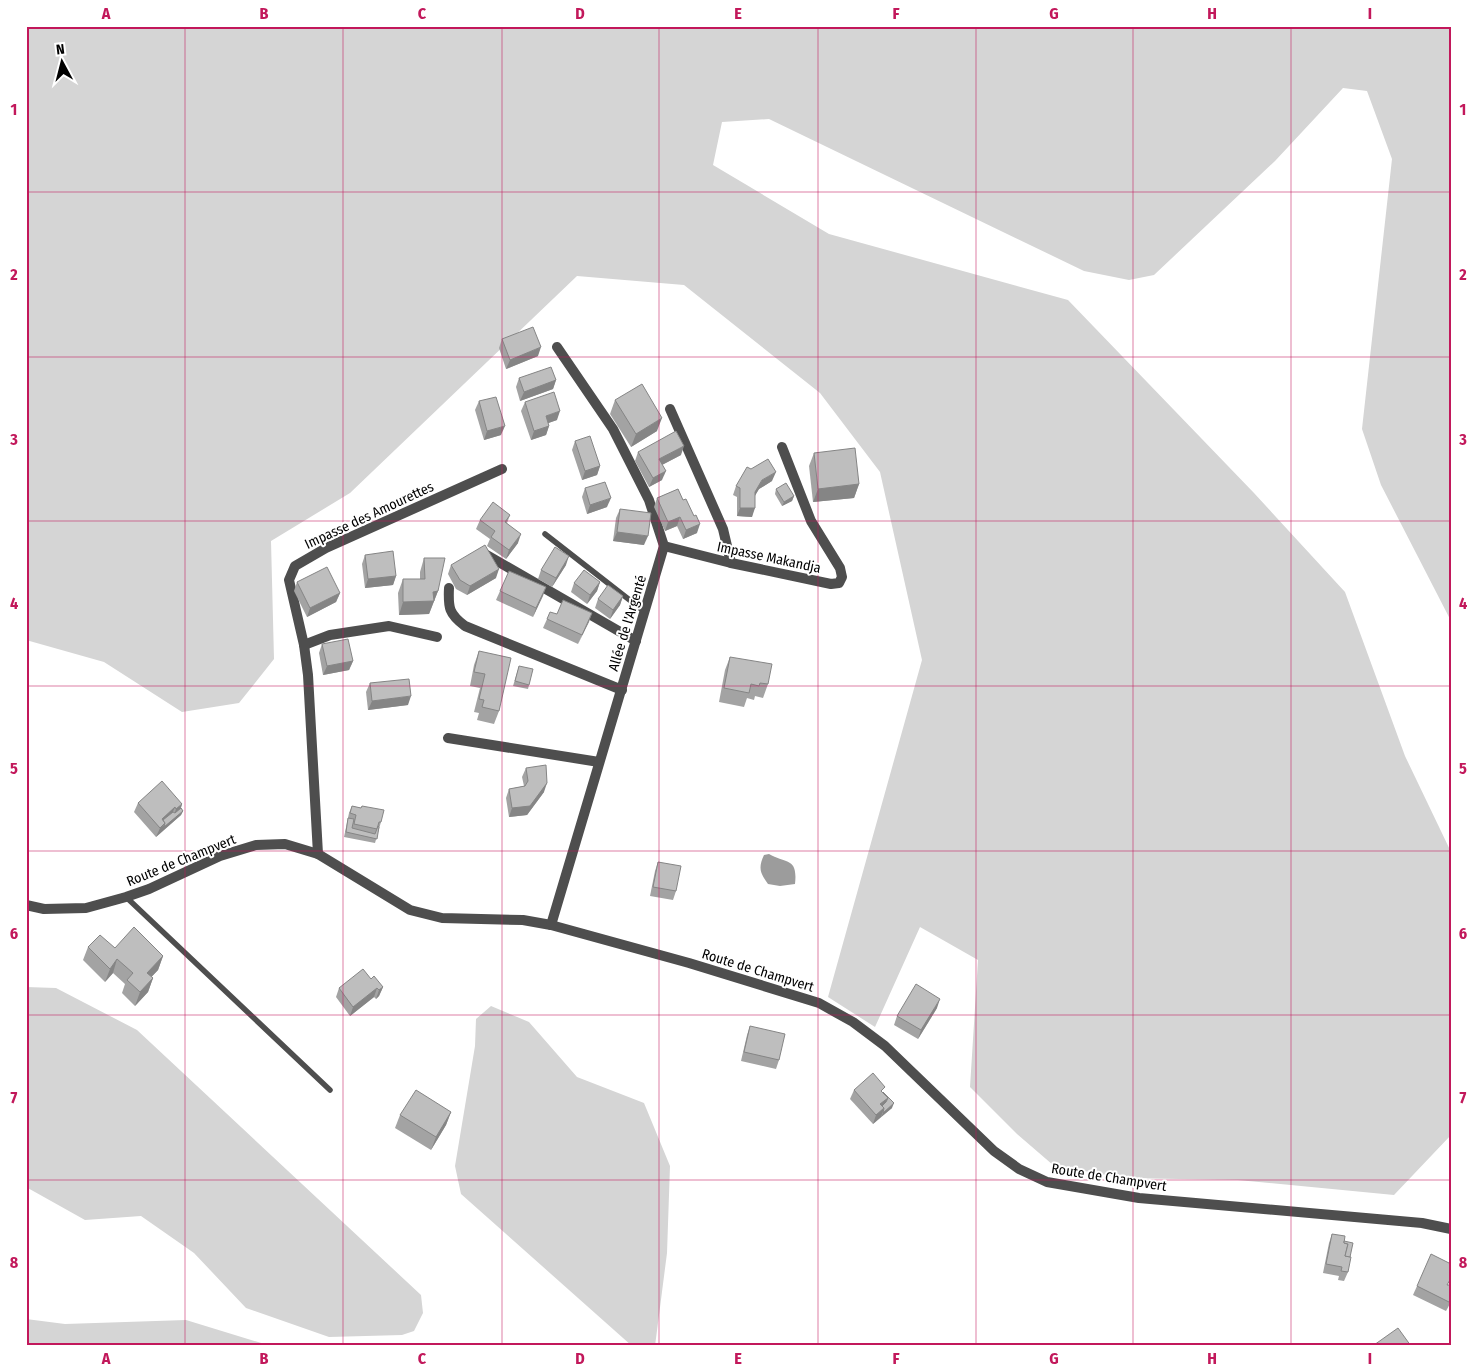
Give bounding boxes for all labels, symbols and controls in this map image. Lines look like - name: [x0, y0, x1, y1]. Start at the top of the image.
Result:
- text: A: [101, 4, 111, 23]
- text: B: [260, 4, 269, 23]
- text: C: [418, 4, 427, 23]
- text: D: [575, 4, 585, 23]
- text: E: [734, 4, 742, 23]
- text: F: [892, 4, 900, 23]
- text: G: [1049, 4, 1059, 23]
- text: H: [1207, 4, 1217, 23]
- text: I: [1368, 4, 1372, 23]
- north arrow: [38, 38, 88, 88]
- text: N: [55, 41, 66, 59]
- text: 1: [11, 100, 17, 119]
- text: 1: [1460, 100, 1466, 119]
- text: 2: [9, 265, 18, 284]
- text: 2: [1458, 265, 1467, 284]
- text: 3: [9, 430, 18, 449]
- text: 3: [1458, 430, 1467, 449]
- street label: Impasse des Amourettes: [302, 478, 436, 553]
- street label: Impasse Makandja: [715, 538, 823, 577]
- street label: Allée de l'Argenté: [605, 573, 650, 673]
- text: 4: [10, 594, 18, 613]
- text: 4: [1459, 594, 1467, 613]
- text: 5: [10, 759, 18, 778]
- text: 5: [1459, 759, 1467, 778]
- street label: Route de Champvert: [124, 831, 239, 890]
- text: 6: [10, 924, 18, 943]
- text: 6: [1459, 924, 1467, 943]
- street label: Route de Champvert: [700, 945, 816, 996]
- text: 7: [11, 1088, 18, 1107]
- text: 7: [1460, 1088, 1467, 1107]
- street label: Route de Champvert: [1050, 1160, 1168, 1195]
- text: 8: [10, 1253, 19, 1272]
- text: 8: [1459, 1253, 1468, 1272]
- text: A: [101, 1349, 111, 1368]
- text: B: [260, 1349, 269, 1368]
- text: C: [418, 1349, 427, 1368]
- text: D: [575, 1349, 585, 1368]
- text: E: [734, 1349, 742, 1368]
- text: F: [892, 1349, 900, 1368]
- text: G: [1049, 1349, 1059, 1368]
- text: H: [1207, 1349, 1217, 1368]
- text: I: [1368, 1349, 1372, 1368]

